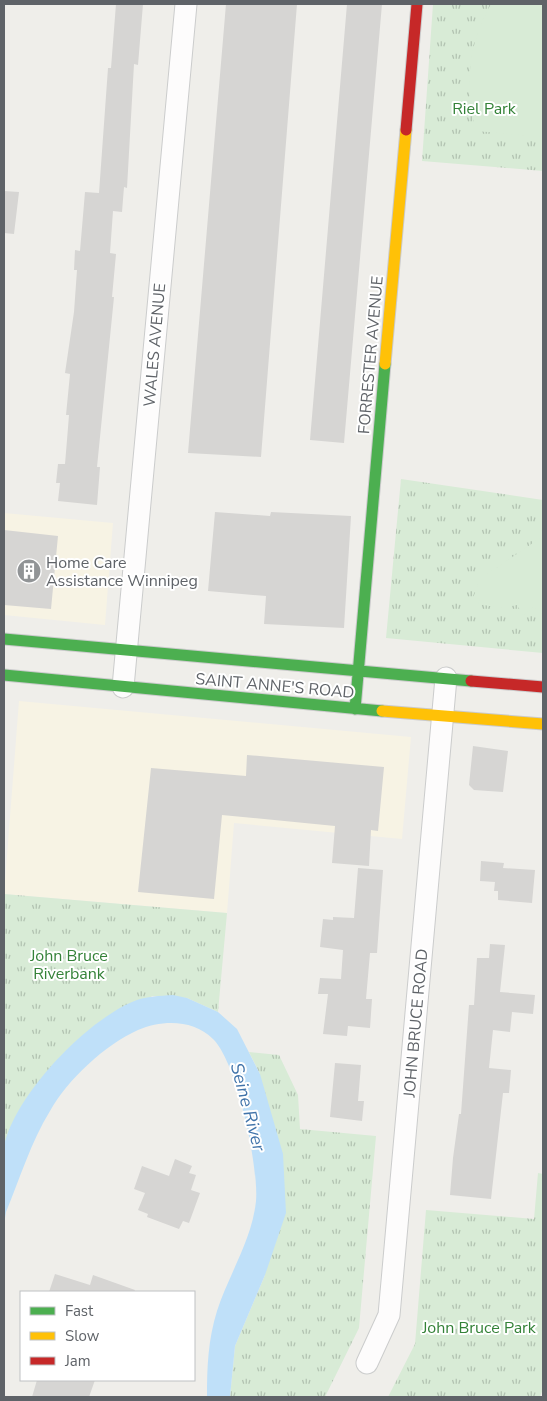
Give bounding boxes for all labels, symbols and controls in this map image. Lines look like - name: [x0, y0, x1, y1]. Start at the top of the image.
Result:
- park label: Riel Park: [452, 98, 517, 120]
- street label: FORRESTER AVENUE: [353, 275, 389, 435]
- street label: WALES AVENUE: [139, 282, 171, 408]
- place label: Home Care Assistance Winnipeg: [46, 552, 198, 592]
- building icon: Home Care Assistance Winnipeg: [16, 558, 42, 584]
- street label: SAINT ANNE'S ROAD: [194, 668, 355, 704]
- park label: John Bruce Riverbank: [29, 945, 108, 985]
- street label: JOHN BRUCE ROAD: [398, 948, 433, 1099]
- water label: Seine River: [225, 1060, 271, 1154]
- legend: [20, 1291, 195, 1381]
- text: Fast: [65, 1301, 94, 1321]
- park label: John Bruce Park: [421, 1317, 537, 1339]
- text: Slow: [65, 1326, 100, 1346]
- text: Jam: [64, 1351, 91, 1371]

